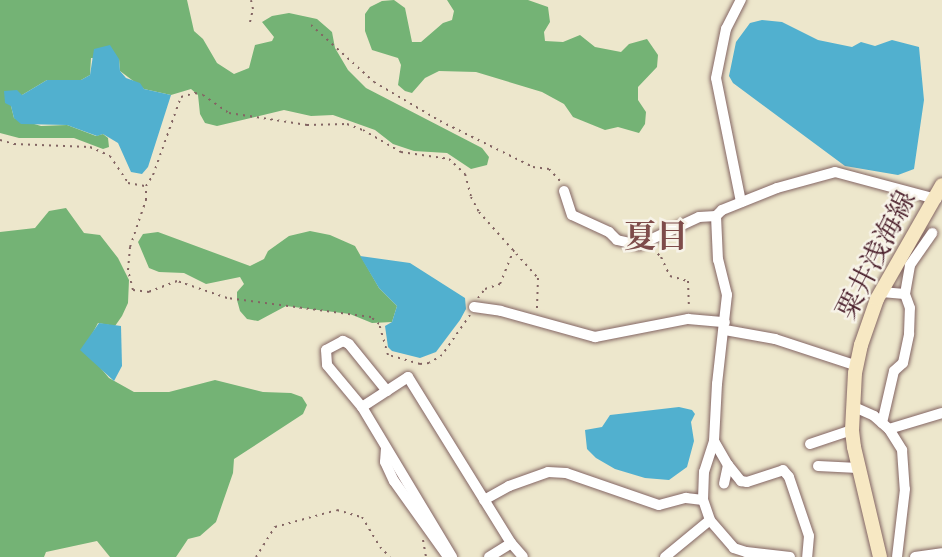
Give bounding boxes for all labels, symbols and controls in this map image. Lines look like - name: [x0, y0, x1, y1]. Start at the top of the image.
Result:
- street label: 粟井浅海線: [831, 186, 925, 326]
- district label: 夏目: [624, 220, 688, 258]

